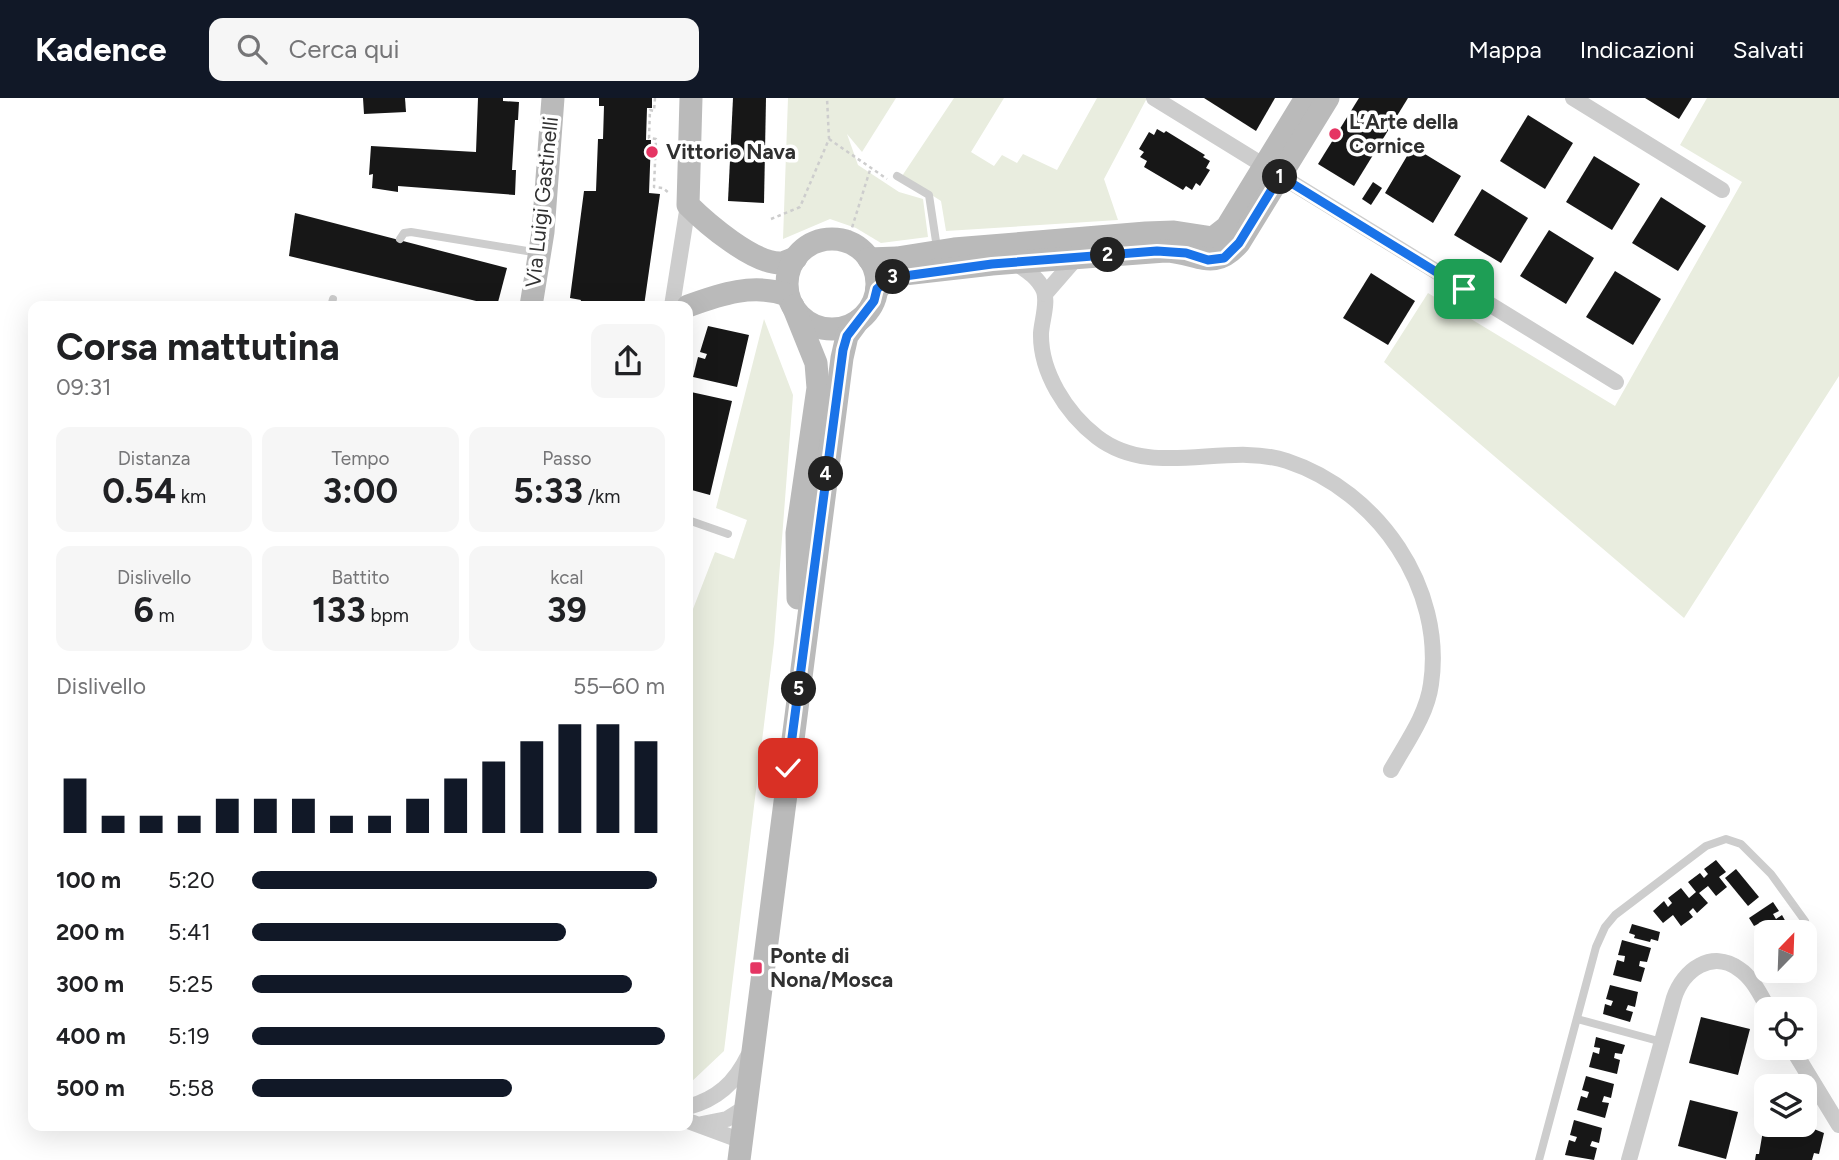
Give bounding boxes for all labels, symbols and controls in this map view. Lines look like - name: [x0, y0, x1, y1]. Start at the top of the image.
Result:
- search box: [209, 18, 699, 81]
- text: Kadence: [35, 30, 167, 69]
- icon: search: [233, 30, 271, 68]
- text: Cerca qui: [289, 33, 400, 65]
- text: Mappa: [1469, 35, 1542, 64]
- text: Indicazioni: [1580, 35, 1695, 64]
- text: Salvati: [1733, 35, 1804, 64]
- place label: L’Arte della Cornice: [1349, 109, 1458, 158]
- street label: Via Luigi Gastinelli: [520, 115, 563, 289]
- marker: L’Arte della Cornice: [1327, 126, 1343, 142]
- place label: Vittorio Nava: [666, 139, 796, 164]
- marker: Vittorio Nava: [644, 144, 660, 160]
- pin: 1: [1262, 160, 1298, 194]
- text: 1: [1275, 165, 1284, 188]
- pin: 2: [1090, 238, 1126, 272]
- text: 2: [1102, 243, 1113, 266]
- pin: [1434, 259, 1494, 319]
- pin: 3: [876, 260, 910, 294]
- text: 3: [887, 265, 898, 288]
- icon: arrive: [1445, 270, 1483, 308]
- text: Corsa mattutina: [56, 324, 340, 370]
- button: share: [591, 324, 665, 398]
- text: 09:31: [56, 373, 112, 401]
- text: Distanza: [118, 447, 191, 470]
- text: Tempo: [331, 447, 390, 470]
- text: Passo: [542, 447, 591, 470]
- pin: 4: [808, 456, 844, 492]
- text: 4: [819, 462, 832, 485]
- text: 0.54: [102, 470, 176, 512]
- text: 3:00: [323, 470, 398, 512]
- text: 5:33: [513, 470, 583, 512]
- text: km: [176, 485, 206, 508]
- text: /km: [583, 485, 620, 508]
- text: Dislivello: [117, 566, 191, 589]
- text: Battito: [331, 566, 390, 589]
- text: kcal: [550, 566, 583, 589]
- text: 6: [134, 589, 154, 631]
- text: 133: [312, 589, 366, 631]
- text: 39: [547, 589, 587, 631]
- text: m: [154, 604, 175, 627]
- text: bpm: [366, 604, 409, 627]
- text: Dislivello: [56, 672, 146, 700]
- text: 55–60 m: [573, 672, 665, 700]
- pin: 5: [782, 672, 816, 706]
- text: 5: [793, 677, 804, 700]
- pin: [758, 738, 818, 798]
- icon: check: [769, 749, 807, 787]
- text: 100 m: [56, 866, 121, 894]
- text: 5:20: [168, 866, 215, 894]
- text: 200 m: [56, 918, 125, 946]
- text: 5:41: [168, 918, 211, 946]
- north arrow: [1754, 920, 1816, 984]
- map controls: [1754, 920, 1817, 1137]
- place label: Ponte di Nona/Mosca: [770, 943, 893, 992]
- marker: Ponte di Nona/Mosca: [748, 960, 764, 976]
- text: 300 m: [56, 970, 124, 998]
- text: 5:25: [168, 970, 213, 998]
- button: locate: [1754, 997, 1817, 1060]
- text: 400 m: [56, 1022, 126, 1050]
- text: 5:19: [168, 1022, 210, 1050]
- text: 500 m: [56, 1074, 125, 1102]
- text: 5:58: [168, 1074, 214, 1102]
- button: layers: [1754, 1074, 1817, 1137]

